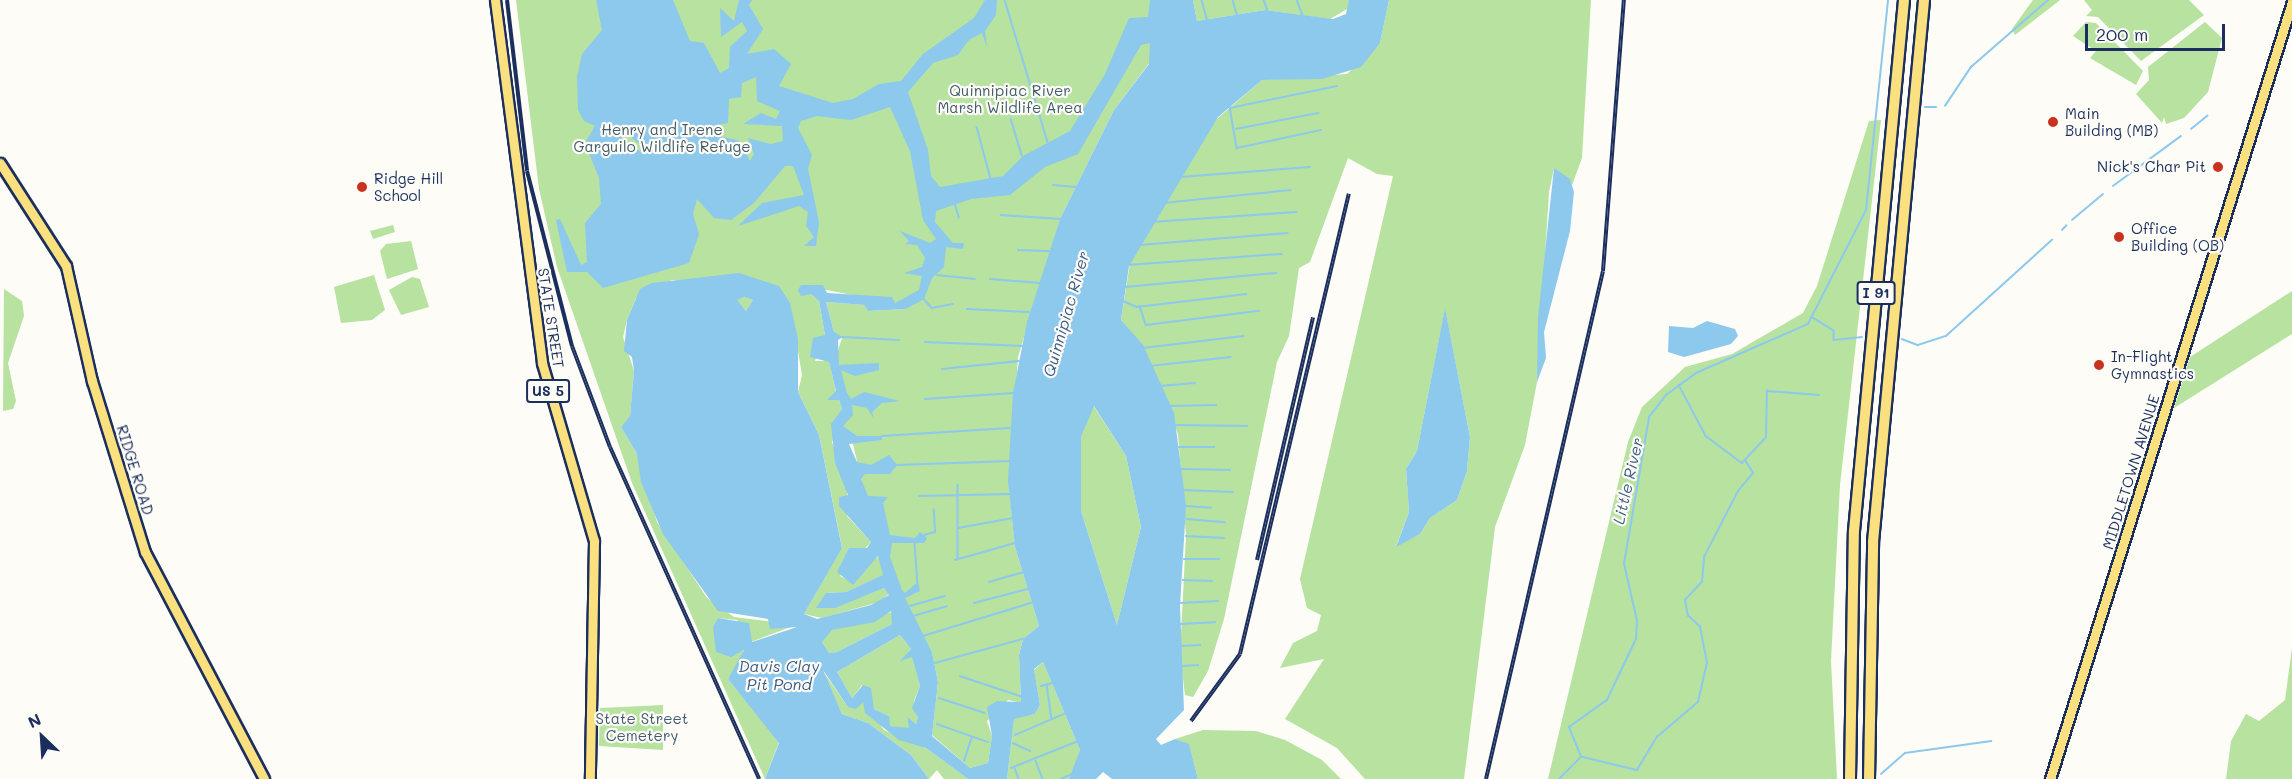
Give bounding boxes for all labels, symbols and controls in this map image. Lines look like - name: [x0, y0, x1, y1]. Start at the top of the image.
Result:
- scale bar: [2088, 12, 2228, 50]
- text: 200 m: [2096, 22, 2148, 46]
- park label: Quinnipiac River Marsh Wildlife Area: [937, 81, 1083, 116]
- place label: Main Building (MB): [2065, 104, 2158, 139]
- marker: Main Building (MB): [2046, 115, 2060, 129]
- park label: Henry and Irene Garguilo Wildlife Refuge: [573, 120, 751, 155]
- place label: Nick's Char Pit: [2097, 158, 2206, 176]
- marker: Nick's Char Pit: [2211, 160, 2225, 174]
- place label: Ridge Hill School: [374, 169, 443, 204]
- marker: Ridge Hill School: [355, 180, 369, 194]
- place label: Office Building (OB): [2131, 219, 2224, 254]
- marker: Office Building (OB): [2112, 230, 2126, 244]
- water label: Quinnipiac River: [1039, 249, 1093, 379]
- street label: STATE STREET: [534, 267, 568, 369]
- road number: I 91: [1856, 282, 1896, 304]
- place label: In-Flight Gymnastics: [2111, 347, 2194, 382]
- marker: In-Flight Gymnastics: [2092, 358, 2106, 372]
- road number: US 5: [526, 380, 570, 402]
- street label: MIDDLETOWN AVENUE: [2099, 392, 2163, 552]
- street label: RIDGE ROAD: [113, 423, 157, 517]
- water label: Little River: [1609, 436, 1647, 526]
- water label: Davis Clay Pit Pond: [739, 656, 819, 694]
- north arrow: [12, 707, 72, 767]
- text: N: [24, 708, 44, 732]
- park label: State Street Cemetery: [596, 709, 688, 744]

